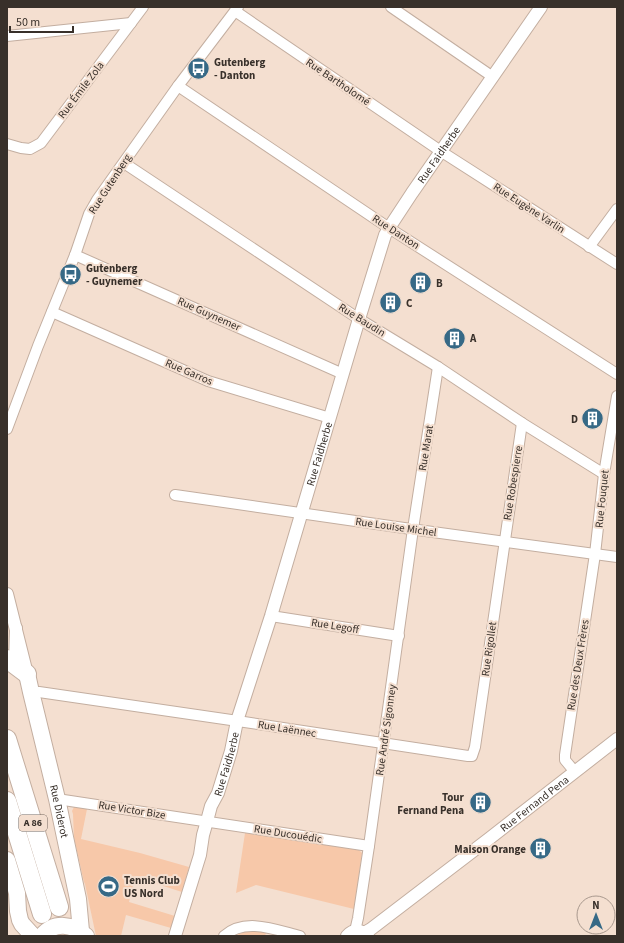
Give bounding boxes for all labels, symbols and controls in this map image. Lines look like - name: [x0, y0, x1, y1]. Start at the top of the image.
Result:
- scale bar: [10, 8, 73, 34]
- text: 50 m: [16, 14, 40, 31]
- bus stop icon: Gutenberg - Danton: [185, 55, 211, 81]
- place label: Gutenberg - Danton: [214, 55, 266, 83]
- street label: Rue Bartholomé: [303, 55, 374, 109]
- street label: Rue Émile Zola: [55, 58, 107, 122]
- street label: Rue Faidherbe: [414, 123, 464, 186]
- street label: Rue Gutenberg: [85, 151, 135, 217]
- street label: Rue Eugène Varlin: [490, 179, 568, 237]
- street label: Rue Danton: [369, 211, 423, 253]
- bus stop icon: Gutenberg - Guynemer: [57, 261, 83, 287]
- place label: Gutenberg - Guynemer: [86, 261, 143, 289]
- building icon: B: [408, 270, 434, 296]
- place label: B: [436, 276, 443, 291]
- building icon: C: [377, 290, 403, 316]
- street label: Rue Guynemer: [175, 293, 243, 335]
- place label: C: [406, 296, 413, 311]
- street label: Rue Baudin: [336, 300, 388, 340]
- building icon: A: [442, 325, 468, 351]
- place label: A: [469, 331, 477, 346]
- street label: Rue Garros: [163, 355, 215, 389]
- building icon: D: [580, 406, 606, 432]
- place label: D: [571, 412, 578, 427]
- street label: Rue Faidherbe: [302, 419, 336, 488]
- street label: Rue Marat: [415, 424, 437, 472]
- street label: Rue Robespierre: [500, 444, 526, 521]
- street label: Rue Fouquet: [591, 469, 613, 529]
- street label: Rue Louise Michel: [354, 514, 438, 540]
- street label: Rue Legoff: [310, 615, 361, 637]
- street label: Rue des Deux Frères: [563, 618, 593, 711]
- street label: Rue Rigollet: [478, 621, 500, 677]
- street label: Rue André Sigonney: [372, 683, 400, 777]
- street label: Rue Laënnec: [257, 717, 317, 741]
- street label: Rue Faidherbe: [210, 730, 242, 798]
- street label: Rue Fernand Pena: [497, 772, 572, 835]
- street label: Rue Diderot: [46, 783, 73, 840]
- place label: Tour Fernand Pena: [397, 790, 465, 818]
- building icon: Tour Fernand Pena: [467, 790, 493, 816]
- street label: Rue Victor Bize: [97, 797, 167, 823]
- road number: A 86: [19, 815, 47, 831]
- street label: Rue Ducouédic: [253, 821, 323, 847]
- building icon: Maison Orange: [528, 836, 554, 862]
- place label: Maison Orange: [454, 842, 526, 857]
- sports icon: Tennis Club US Nord: [96, 873, 122, 899]
- place label: Tennis Club US Nord: [124, 873, 180, 901]
- north arrow: [576, 895, 616, 935]
- text: N: [592, 898, 600, 913]

